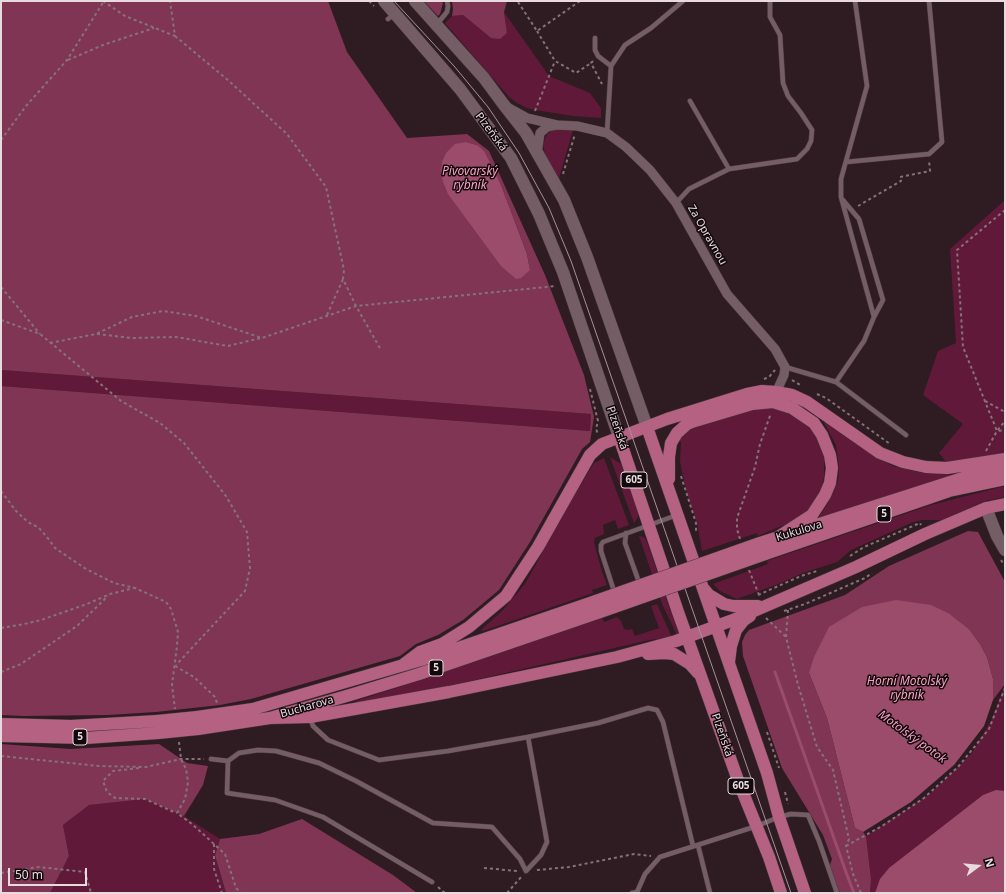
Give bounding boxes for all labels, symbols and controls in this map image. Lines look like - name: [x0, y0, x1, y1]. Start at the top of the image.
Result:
- street label: Plzeňská: [472, 110, 510, 154]
- water label: Pivovarský rybník: [442, 165, 498, 193]
- street label: Za Opravnou: [685, 203, 729, 267]
- street label: Plzeňská: [603, 405, 631, 451]
- road number: 605: [621, 472, 647, 488]
- road number: 5: [877, 506, 891, 522]
- street label: Kukulova: [774, 518, 824, 544]
- road number: 5: [429, 660, 443, 676]
- water label: Horní Motolský rybník: [867, 675, 947, 703]
- street label: Bucharova: [279, 693, 335, 721]
- water label: Motolský potok: [875, 707, 949, 767]
- street label: Plzeňská: [708, 712, 736, 758]
- road number: 5: [73, 729, 87, 745]
- road number: 605: [728, 778, 754, 794]
- north arrow: [958, 846, 998, 886]
- text: N: [982, 856, 998, 869]
- scale bar: [10, 860, 89, 886]
- text: 50 m: [15, 866, 43, 883]

